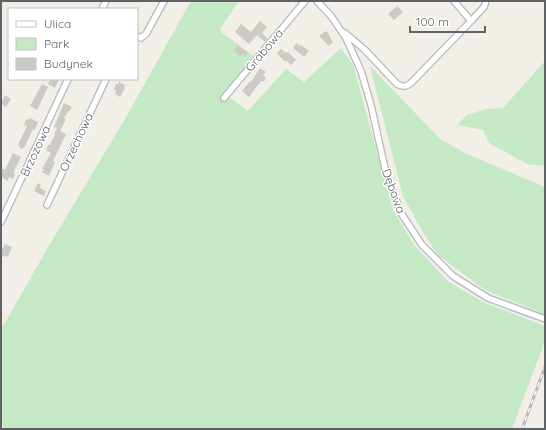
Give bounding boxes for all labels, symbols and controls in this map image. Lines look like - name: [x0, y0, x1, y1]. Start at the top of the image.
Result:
- legend: [8, 8, 138, 80]
- scale bar: [410, 8, 485, 34]
- text: 100 m: [416, 14, 449, 29]
- text: Ulica: [44, 16, 71, 31]
- street label: Grabowa: [242, 26, 286, 74]
- text: Park: [44, 36, 69, 51]
- text: Budynek: [44, 56, 93, 71]
- street label: Orzechowa: [56, 110, 96, 174]
- street label: Brzozowa: [17, 123, 53, 179]
- street label: Dębowa: [379, 167, 409, 215]

